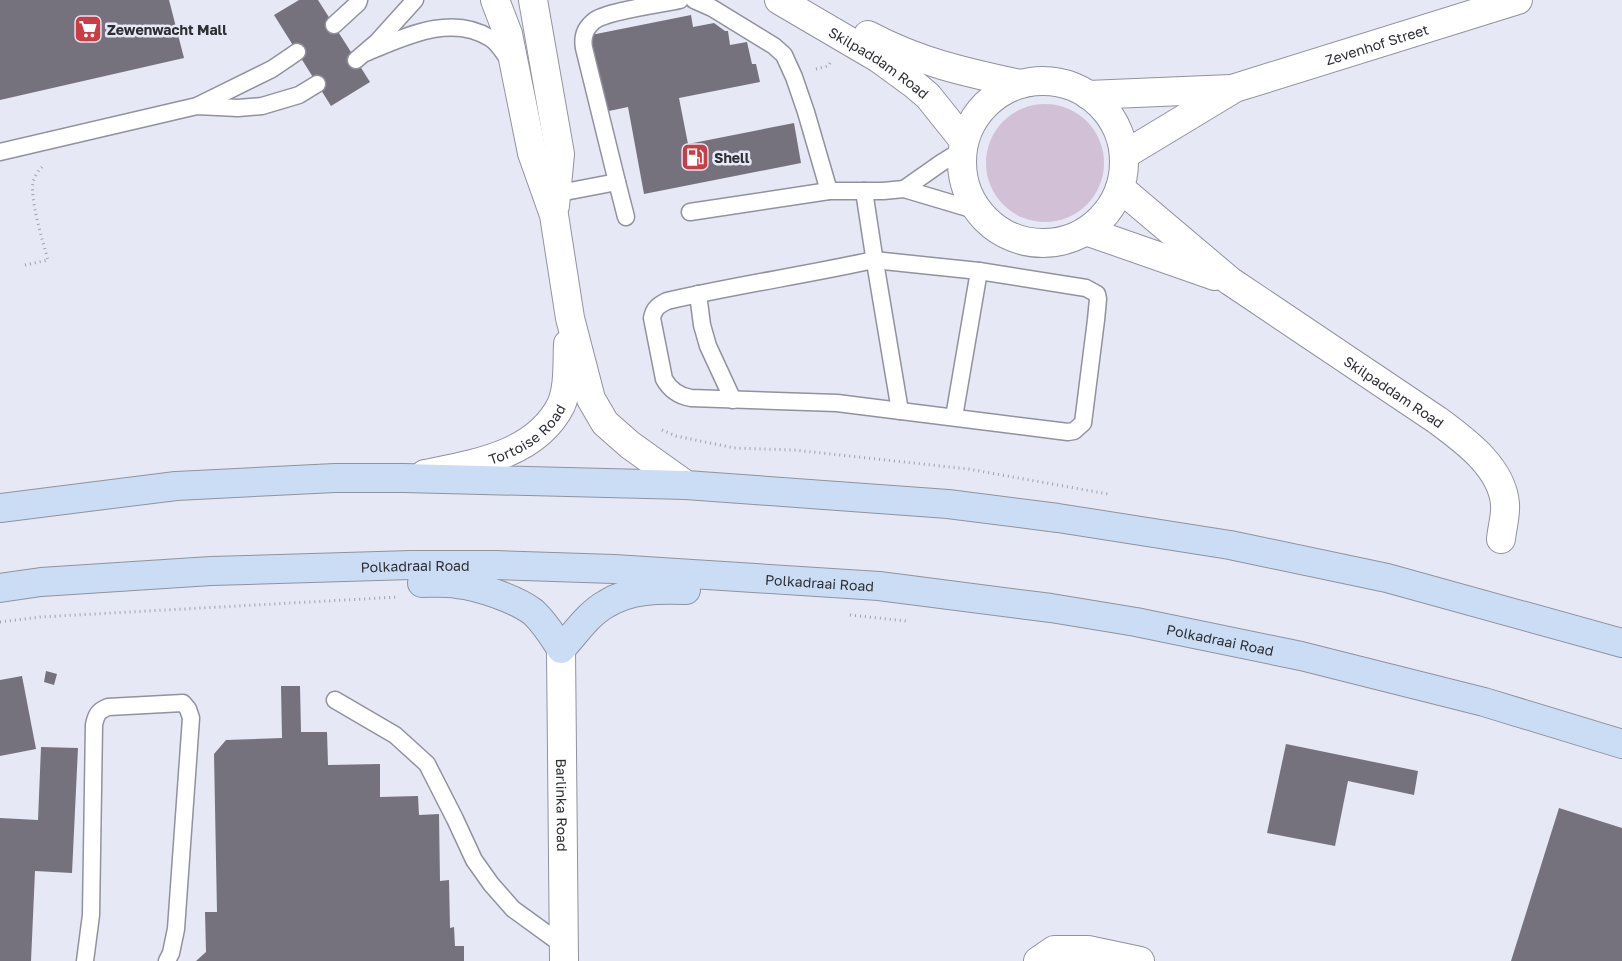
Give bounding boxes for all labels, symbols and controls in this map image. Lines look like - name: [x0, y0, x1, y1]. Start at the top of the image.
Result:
- supermarket icon: Zewenwacht Mall: [73, 14, 103, 44]
- street label: Zevenhof Street: [1323, 20, 1430, 68]
- place label: Zewenwacht Mall: [107, 21, 227, 38]
- street label: Skilpaddam Road: [826, 23, 933, 102]
- fuel station icon: Shell: [680, 142, 710, 172]
- place label: Shell: [714, 149, 750, 166]
- street label: Skilpaddam Road: [1341, 352, 1448, 431]
- street label: Tortoise Road: [486, 401, 568, 467]
- street label: Polkadraai Road: [360, 556, 470, 575]
- street label: Polkadraai Road: [765, 570, 875, 594]
- street label: Polkadraai Road: [1165, 620, 1275, 659]
- street label: Barlinka Road: [554, 758, 571, 852]

